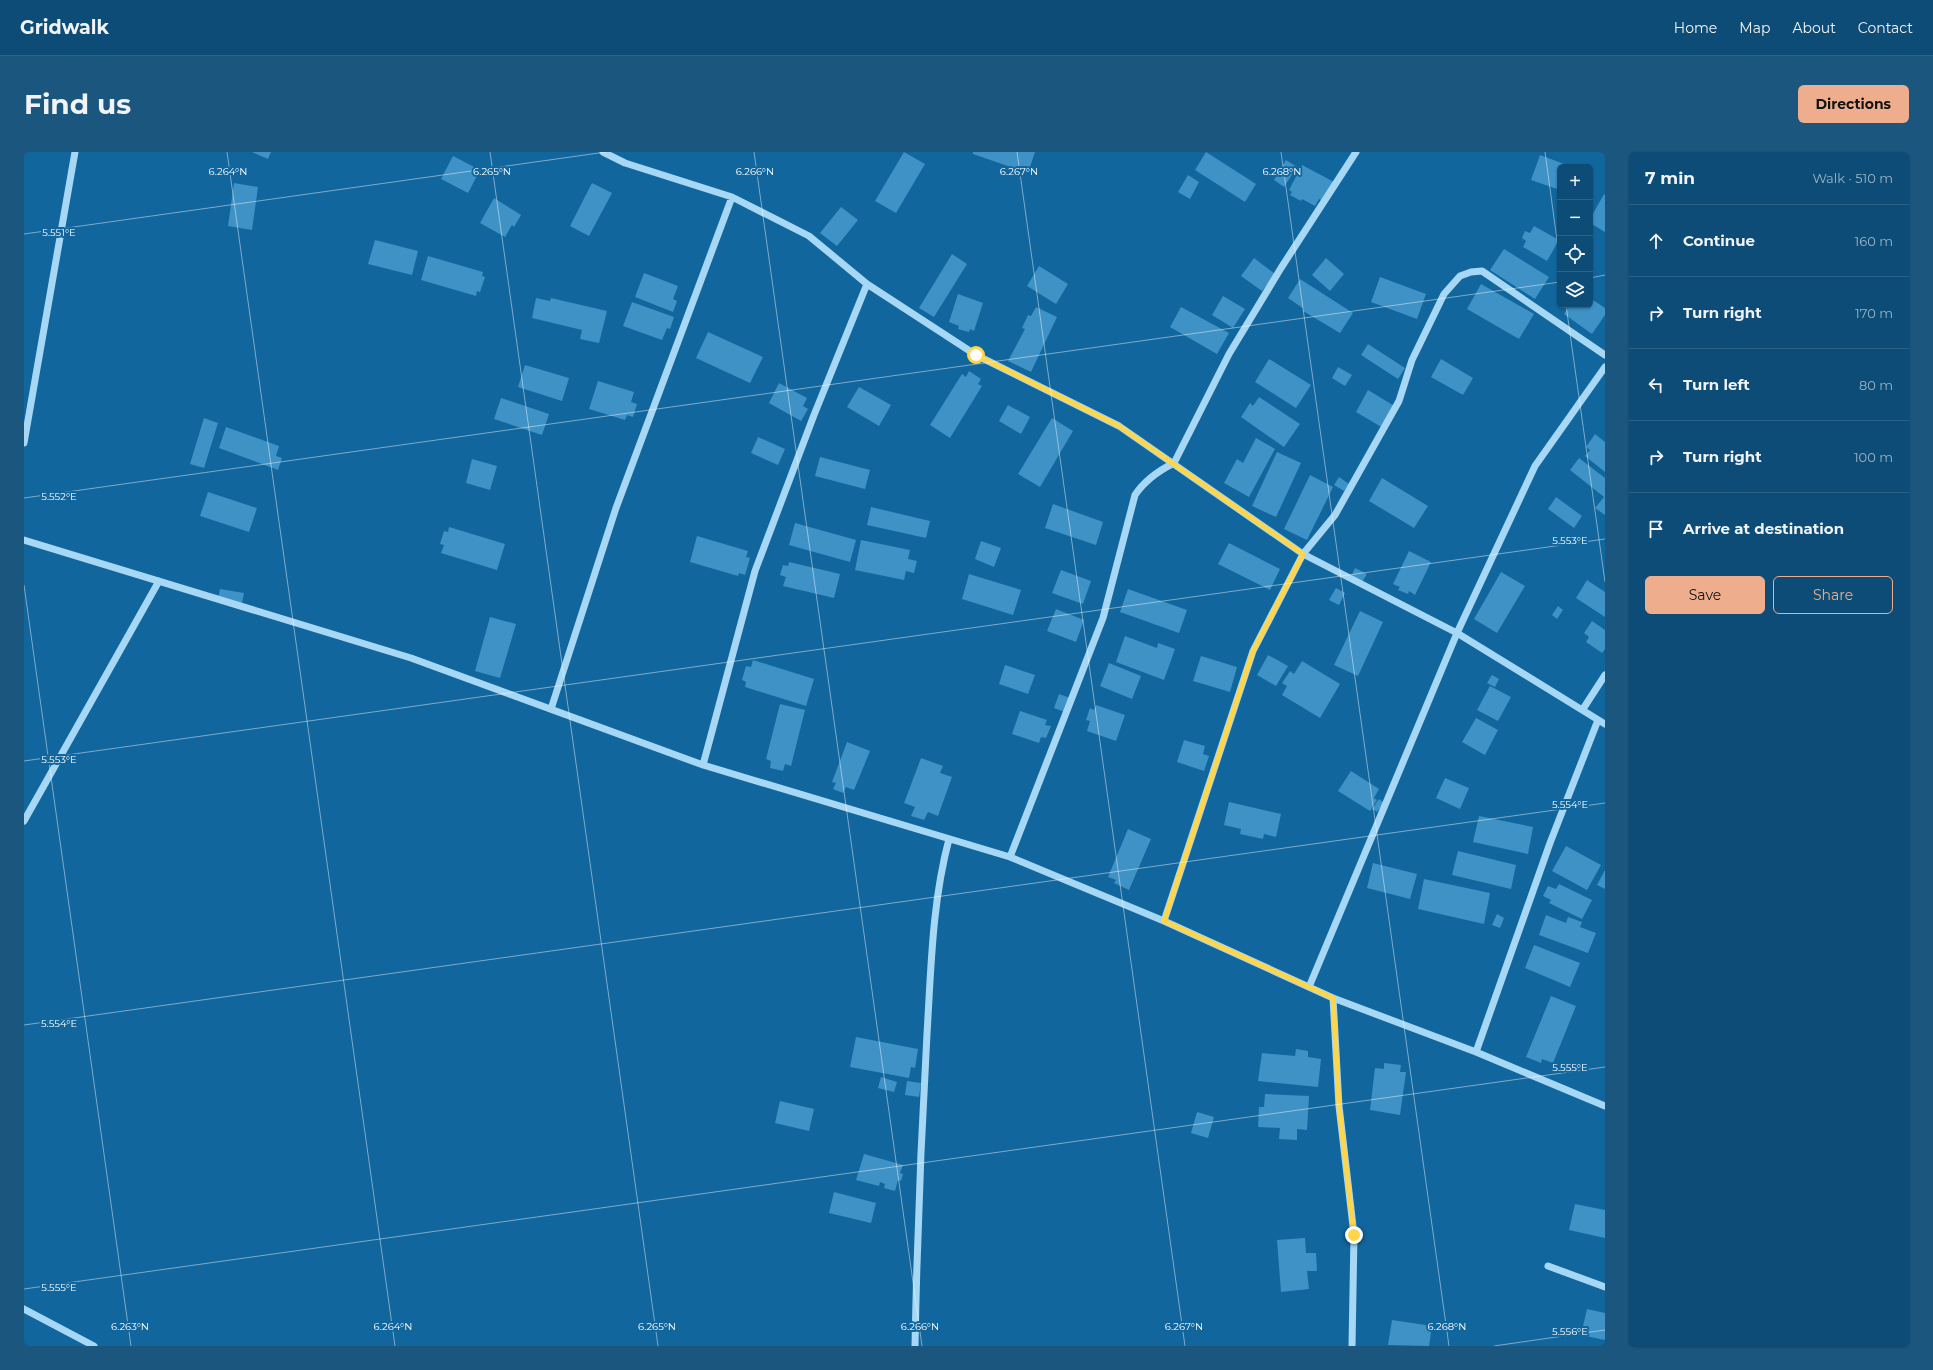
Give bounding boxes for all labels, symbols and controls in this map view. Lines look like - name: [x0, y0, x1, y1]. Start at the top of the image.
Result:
- text: Gridwalk: [20, 16, 109, 39]
- text: Home: [1674, 19, 1717, 37]
- text: Map: [1739, 19, 1770, 37]
- text: About: [1792, 19, 1836, 37]
- text: Contact: [1858, 19, 1913, 37]
- button: Directions: [1798, 85, 1909, 123]
- text: Find us: [24, 87, 131, 121]
- map controls: [1557, 164, 1593, 308]
- button: +: [1557, 164, 1593, 200]
- text: 6.264°N: [209, 165, 247, 178]
- text: 6.265°N: [473, 165, 511, 178]
- text: 6.266°N: [736, 165, 774, 178]
- text: 6.267°N: [1000, 165, 1038, 178]
- text: 6.268°N: [1263, 165, 1301, 178]
- text: 7 min: [1645, 168, 1695, 188]
- text: Walk · 510 m: [1812, 170, 1893, 186]
- button: −: [1557, 200, 1593, 236]
- text: 5.551°E: [42, 226, 76, 239]
- icon: ahead: [1645, 230, 1667, 252]
- text: Continue: [1683, 231, 1755, 250]
- text: 160 m: [1855, 233, 1893, 249]
- button: locate: [1557, 236, 1593, 272]
- button: layers: [1557, 272, 1593, 308]
- icon: right: [1645, 302, 1667, 324]
- text: Turn right: [1683, 303, 1762, 322]
- text: 170 m: [1855, 305, 1893, 321]
- route start: [967, 346, 985, 364]
- icon: left: [1645, 374, 1667, 396]
- text: Turn left: [1683, 375, 1750, 394]
- text: 80 m: [1859, 377, 1893, 393]
- icon: right: [1645, 446, 1667, 468]
- text: Turn right: [1683, 447, 1762, 466]
- text: 100 m: [1854, 449, 1893, 465]
- text: 5.552°E: [41, 490, 77, 503]
- icon: arrive: [1645, 518, 1667, 540]
- text: Arrive at destination: [1683, 519, 1844, 538]
- text: 5.553°E: [1552, 534, 1588, 547]
- button: Save: [1645, 576, 1765, 614]
- button: Share: [1773, 576, 1893, 614]
- text: 5.553°E: [41, 753, 77, 766]
- text: 5.554°E: [1552, 798, 1588, 811]
- text: 5.554°E: [41, 1017, 77, 1030]
- text: 5.555°E: [1552, 1061, 1588, 1074]
- route end: [1345, 1226, 1363, 1244]
- text: 5.555°E: [41, 1281, 77, 1294]
- text: 6.263°N: [111, 1320, 149, 1333]
- text: 6.264°N: [374, 1320, 412, 1333]
- text: 6.265°N: [638, 1320, 676, 1333]
- text: 6.266°N: [901, 1320, 939, 1333]
- text: 6.267°N: [1165, 1320, 1203, 1333]
- text: 6.268°N: [1428, 1320, 1466, 1333]
- text: 5.556°E: [1552, 1325, 1588, 1338]

